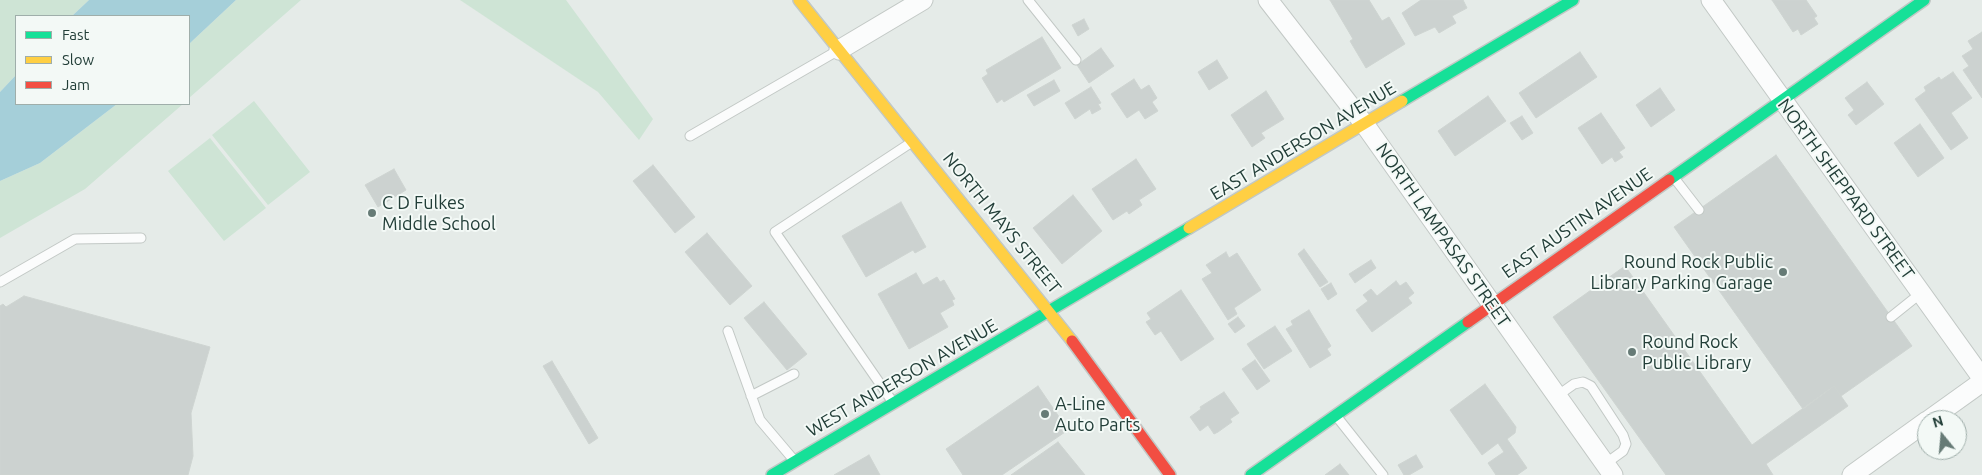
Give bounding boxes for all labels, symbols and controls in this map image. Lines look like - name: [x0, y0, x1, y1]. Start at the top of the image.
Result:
- legend: [15, 15, 190, 105]
- text: Fast: [62, 26, 89, 43]
- text: Slow: [62, 51, 94, 68]
- text: Jam: [62, 76, 90, 93]
- street label: EAST ANDERSON AVENUE: [1206, 77, 1400, 205]
- street label: NORTH SHEPPARD STREET: [1773, 94, 1919, 284]
- street label: NORTH LAMPASAS STREET: [1371, 139, 1515, 331]
- street label: NORTH MAYS STREET: [938, 148, 1066, 298]
- street label: EAST AUSTIN AVENUE: [1498, 163, 1656, 283]
- place label: C D Fulkes Middle School: [382, 192, 496, 234]
- marker: C D Fulkes Middle School: [366, 207, 378, 219]
- place label: Round Rock Public Library Parking Garage: [1590, 251, 1773, 294]
- marker: Round Rock Public Library Parking Garage: [1777, 266, 1789, 278]
- street label: WEST ANDERSON AVENUE: [803, 314, 1001, 442]
- place label: Round Rock Public Library: [1642, 331, 1751, 374]
- marker: Round Rock Public Library: [1626, 346, 1638, 358]
- place label: A-Line Auto Parts: [1055, 393, 1140, 436]
- marker: A-Line Auto Parts: [1039, 408, 1051, 420]
- north arrow: [1917, 410, 1967, 460]
- text: N: [1931, 412, 1945, 431]

